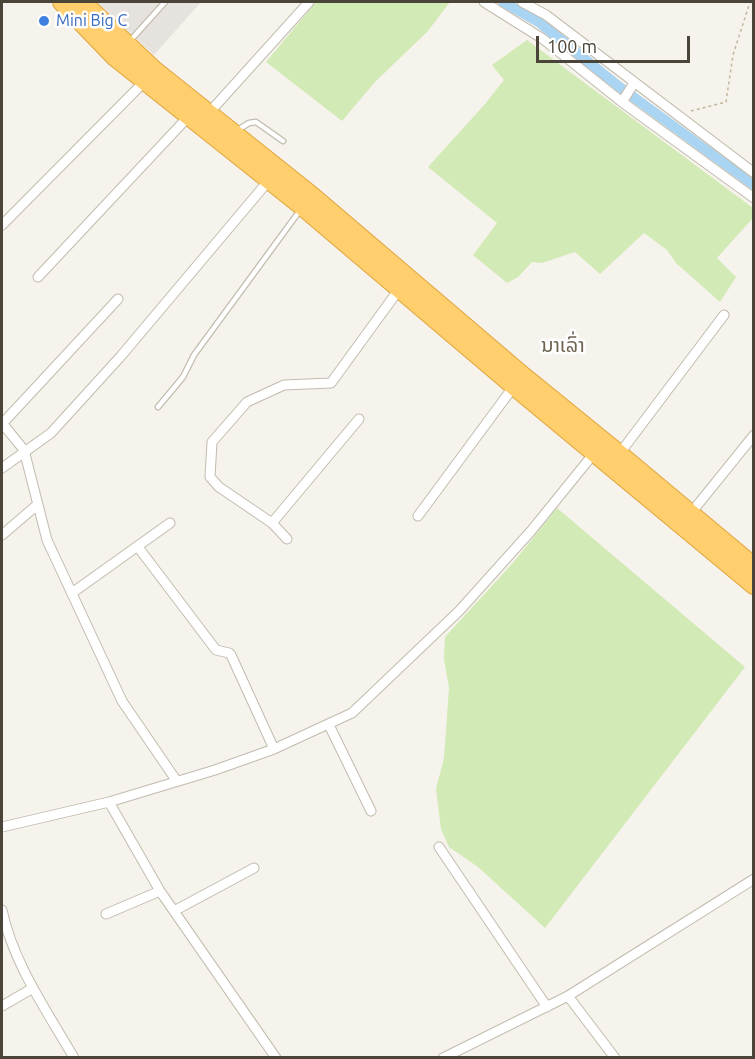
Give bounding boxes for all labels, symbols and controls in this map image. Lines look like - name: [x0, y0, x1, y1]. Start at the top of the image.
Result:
- place label: Mini Big C: [56, 11, 127, 31]
- marker: Mini Big C: [37, 14, 51, 28]
- scale bar: [539, 24, 694, 62]
- text: 100 m: [547, 36, 597, 56]
- district label: ນາເລົ່າ: [541, 333, 585, 357]

